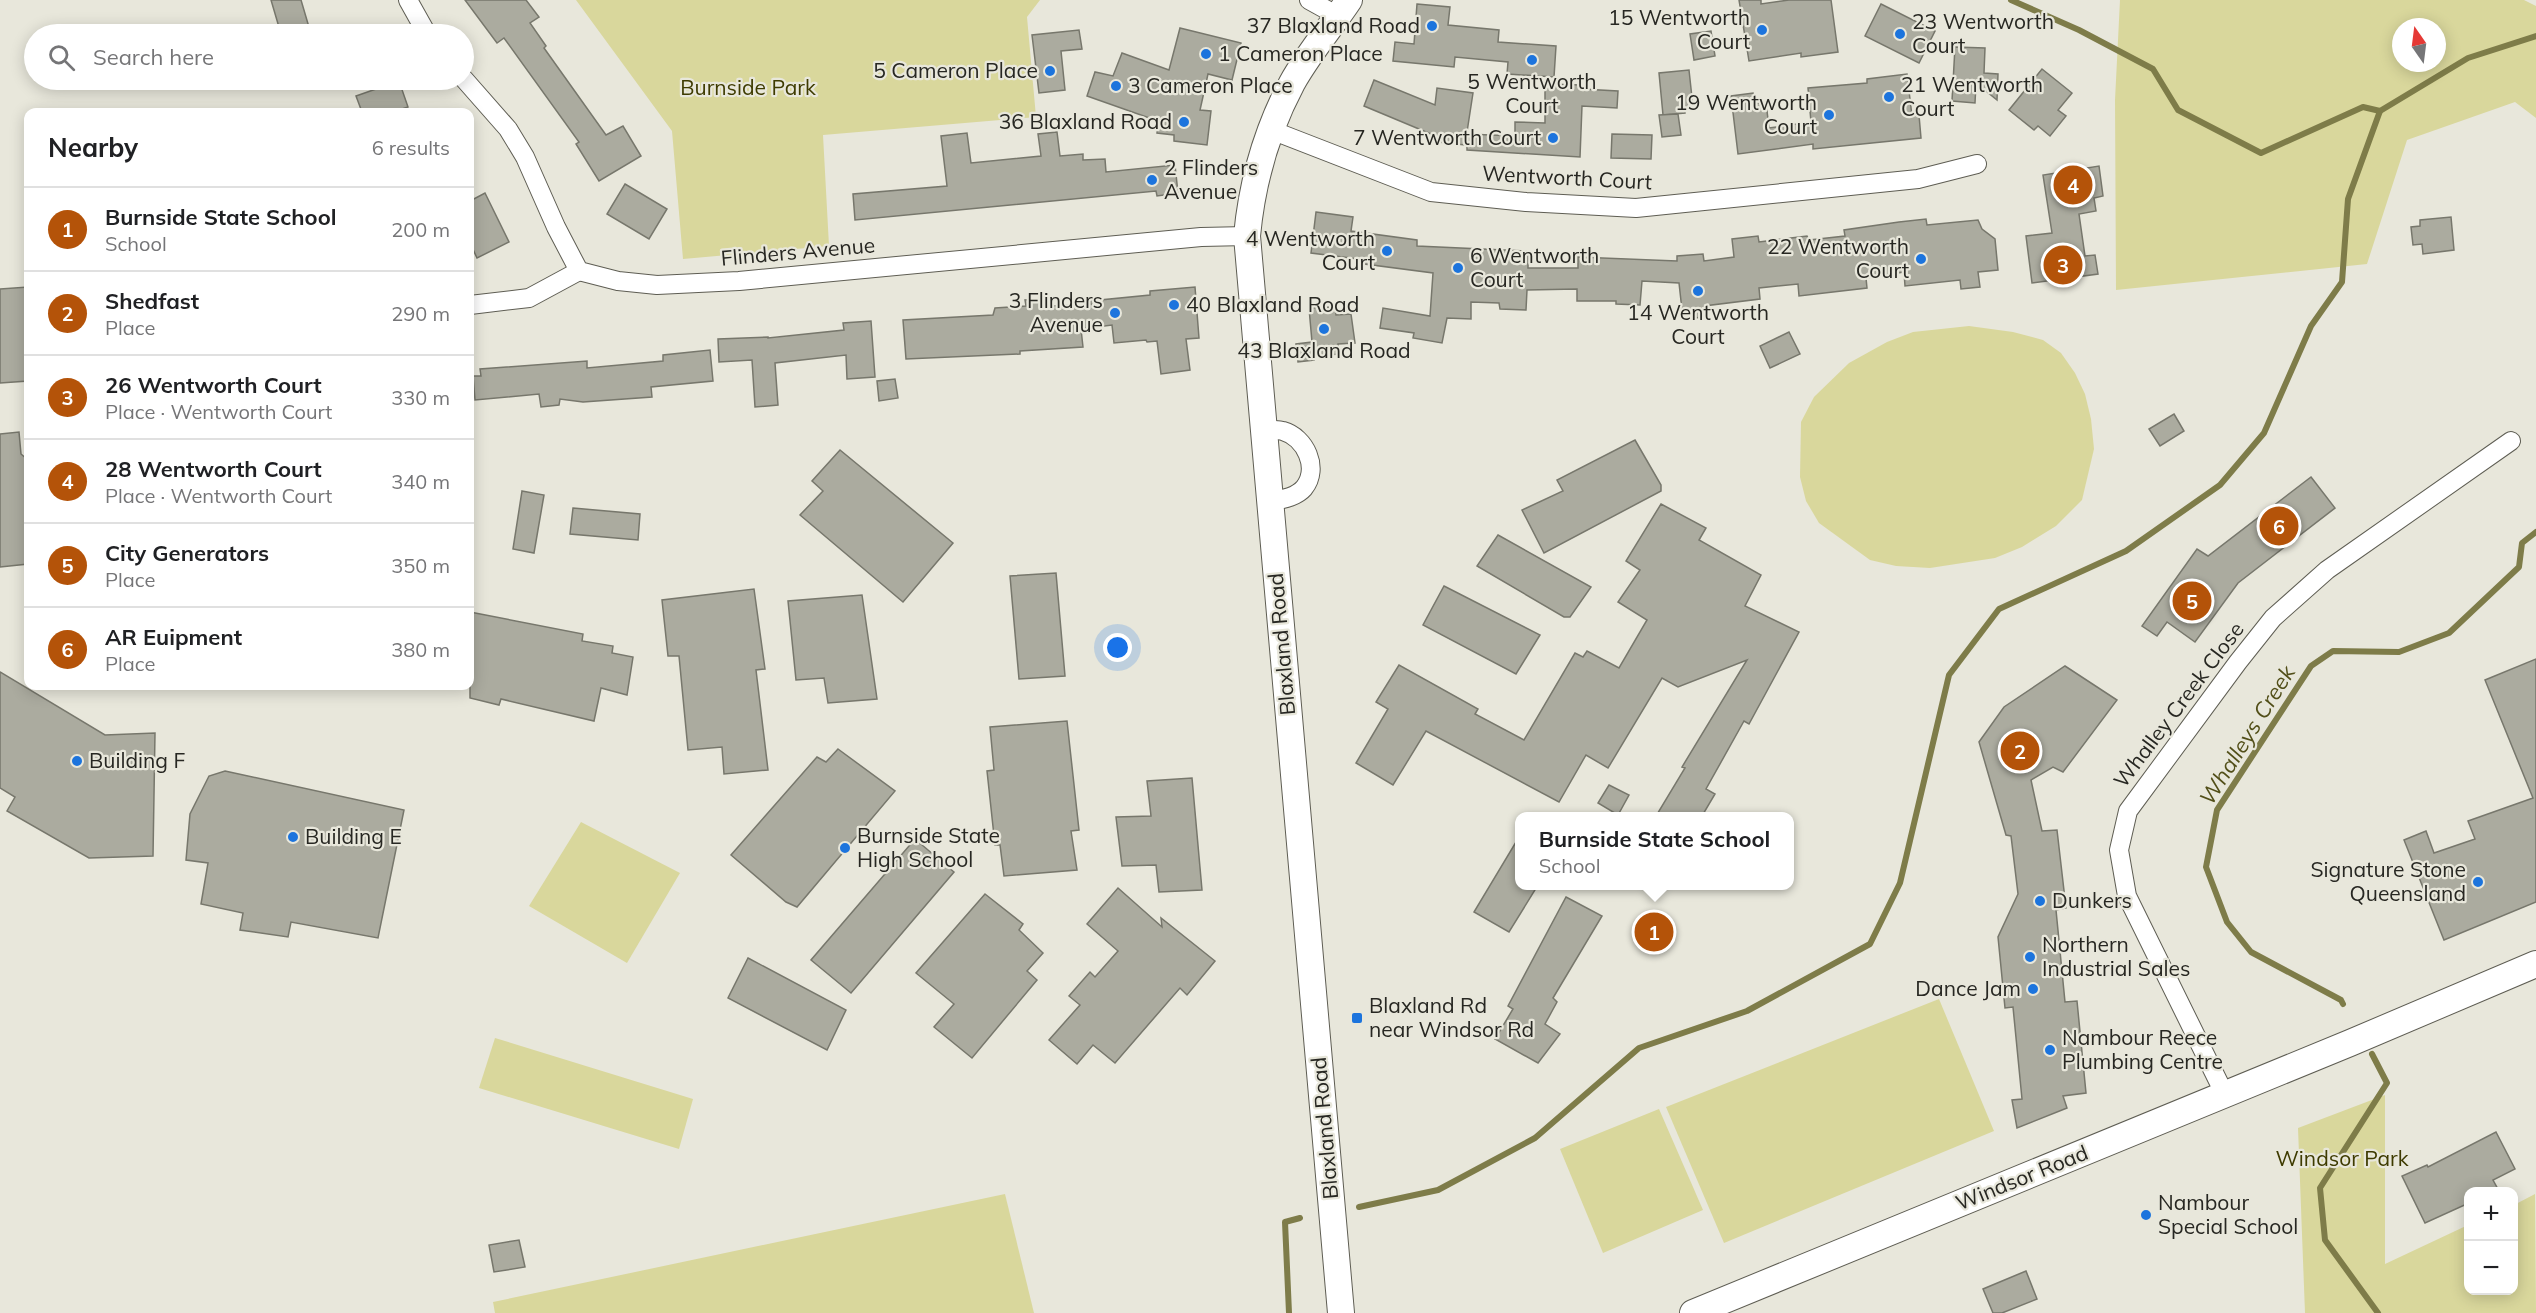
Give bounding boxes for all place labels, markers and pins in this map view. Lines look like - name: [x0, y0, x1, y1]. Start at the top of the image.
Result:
- place label: 15 Wentworth Court: [1608, 4, 1750, 54]
- place label: 23 Wentworth Court: [1912, 8, 2054, 58]
- place label: 37 Blaxland Road: [1247, 12, 1420, 38]
- marker: 37 Blaxland Road: [1425, 19, 1439, 33]
- marker: 15 Wentworth Court: [1755, 23, 1769, 37]
- marker: 23 Wentworth Court: [1893, 27, 1907, 41]
- place label: 1 Cameron Place: [1218, 40, 1383, 66]
- marker: 1 Cameron Place: [1199, 47, 1213, 61]
- marker: 5 Wentworth Court: [1525, 53, 1539, 67]
- place label: 5 Cameron Place: [873, 57, 1038, 83]
- marker: 5 Cameron Place: [1043, 64, 1057, 78]
- place label: 5 Wentworth Court: [1467, 68, 1597, 118]
- place label: 21 Wentworth Court: [1901, 71, 2043, 121]
- place label: 3 Cameron Place: [1128, 72, 1293, 98]
- marker: 3 Cameron Place: [1109, 79, 1123, 93]
- place label: 19 Wentworth Court: [1675, 89, 1817, 139]
- marker: 21 Wentworth Court: [1882, 90, 1896, 104]
- place label: 36 Blaxland Road: [999, 108, 1172, 134]
- marker: 19 Wentworth Court: [1822, 108, 1836, 122]
- marker: 36 Blaxland Road: [1177, 115, 1191, 129]
- place label: 7 Wentworth Court: [1353, 124, 1541, 150]
- marker: 7 Wentworth Court: [1546, 131, 1560, 145]
- place label: 2 Flinders Avenue: [1164, 154, 1258, 204]
- pin: 4: [2054, 162, 2092, 207]
- marker: 2 Flinders Avenue: [1145, 173, 1159, 187]
- place label: 4 Wentworth Court: [1246, 225, 1375, 275]
- place label: 22 Wentworth Court: [1767, 233, 1909, 283]
- place label: 6 Wentworth Court: [1470, 242, 1599, 292]
- pin: 3: [2044, 242, 2082, 288]
- marker: 4 Wentworth Court: [1380, 244, 1394, 258]
- marker: 22 Wentworth Court: [1914, 252, 1928, 266]
- marker: 6 Wentworth Court: [1451, 261, 1465, 275]
- marker: 14 Wentworth Court: [1691, 284, 1705, 298]
- place label: 3 Flinders Avenue: [1009, 287, 1103, 337]
- place label: 40 Blaxland Road: [1186, 291, 1359, 317]
- marker: 40 Blaxland Road: [1167, 298, 1181, 312]
- place label: 14 Wentworth Court: [1627, 299, 1769, 349]
- marker: 3 Flinders Avenue: [1108, 306, 1122, 320]
- marker: 43 Blaxland Road: [1317, 322, 1331, 336]
- place label: 43 Blaxland Road: [1237, 337, 1411, 363]
- pin: 6: [2260, 504, 2298, 548]
- pin: 5: [2172, 578, 2212, 624]
- pin: 2: [2000, 728, 2040, 774]
- place label: Building F: [89, 747, 185, 773]
- marker: Building F: [70, 754, 84, 768]
- place label: Burnside State High School: [857, 822, 1000, 872]
- place label: Building E: [305, 823, 402, 849]
- marker: Building E: [286, 830, 300, 844]
- marker: Burnside State High School: [838, 841, 852, 855]
- place label: Signature Stone Queensland: [2310, 856, 2466, 906]
- marker: Signature Stone Queensland: [2471, 875, 2485, 889]
- place label: Dunkers: [2052, 887, 2132, 913]
- marker: Dunkers: [2033, 894, 2047, 908]
- pin: 1: [1634, 910, 1674, 954]
- place label: Northern Industrial Sales: [2042, 931, 2190, 981]
- marker: Northern Industrial Sales: [2023, 950, 2037, 964]
- place label: Dance Jam: [1915, 975, 2021, 1001]
- marker: Dance Jam: [2026, 982, 2040, 996]
- place label: Blaxland Rd near Windsor Rd: [1369, 992, 1534, 1042]
- marker: Blaxland Rd near Windsor Rd: [1350, 1011, 1364, 1025]
- place label: Nambour Reece Plumbing Centre: [2062, 1024, 2223, 1074]
- marker: Nambour Reece Plumbing Centre: [2043, 1043, 2057, 1057]
- place label: Nambour Special School: [2158, 1189, 2298, 1239]
- marker: Nambour Special School: [2139, 1208, 2153, 1222]

